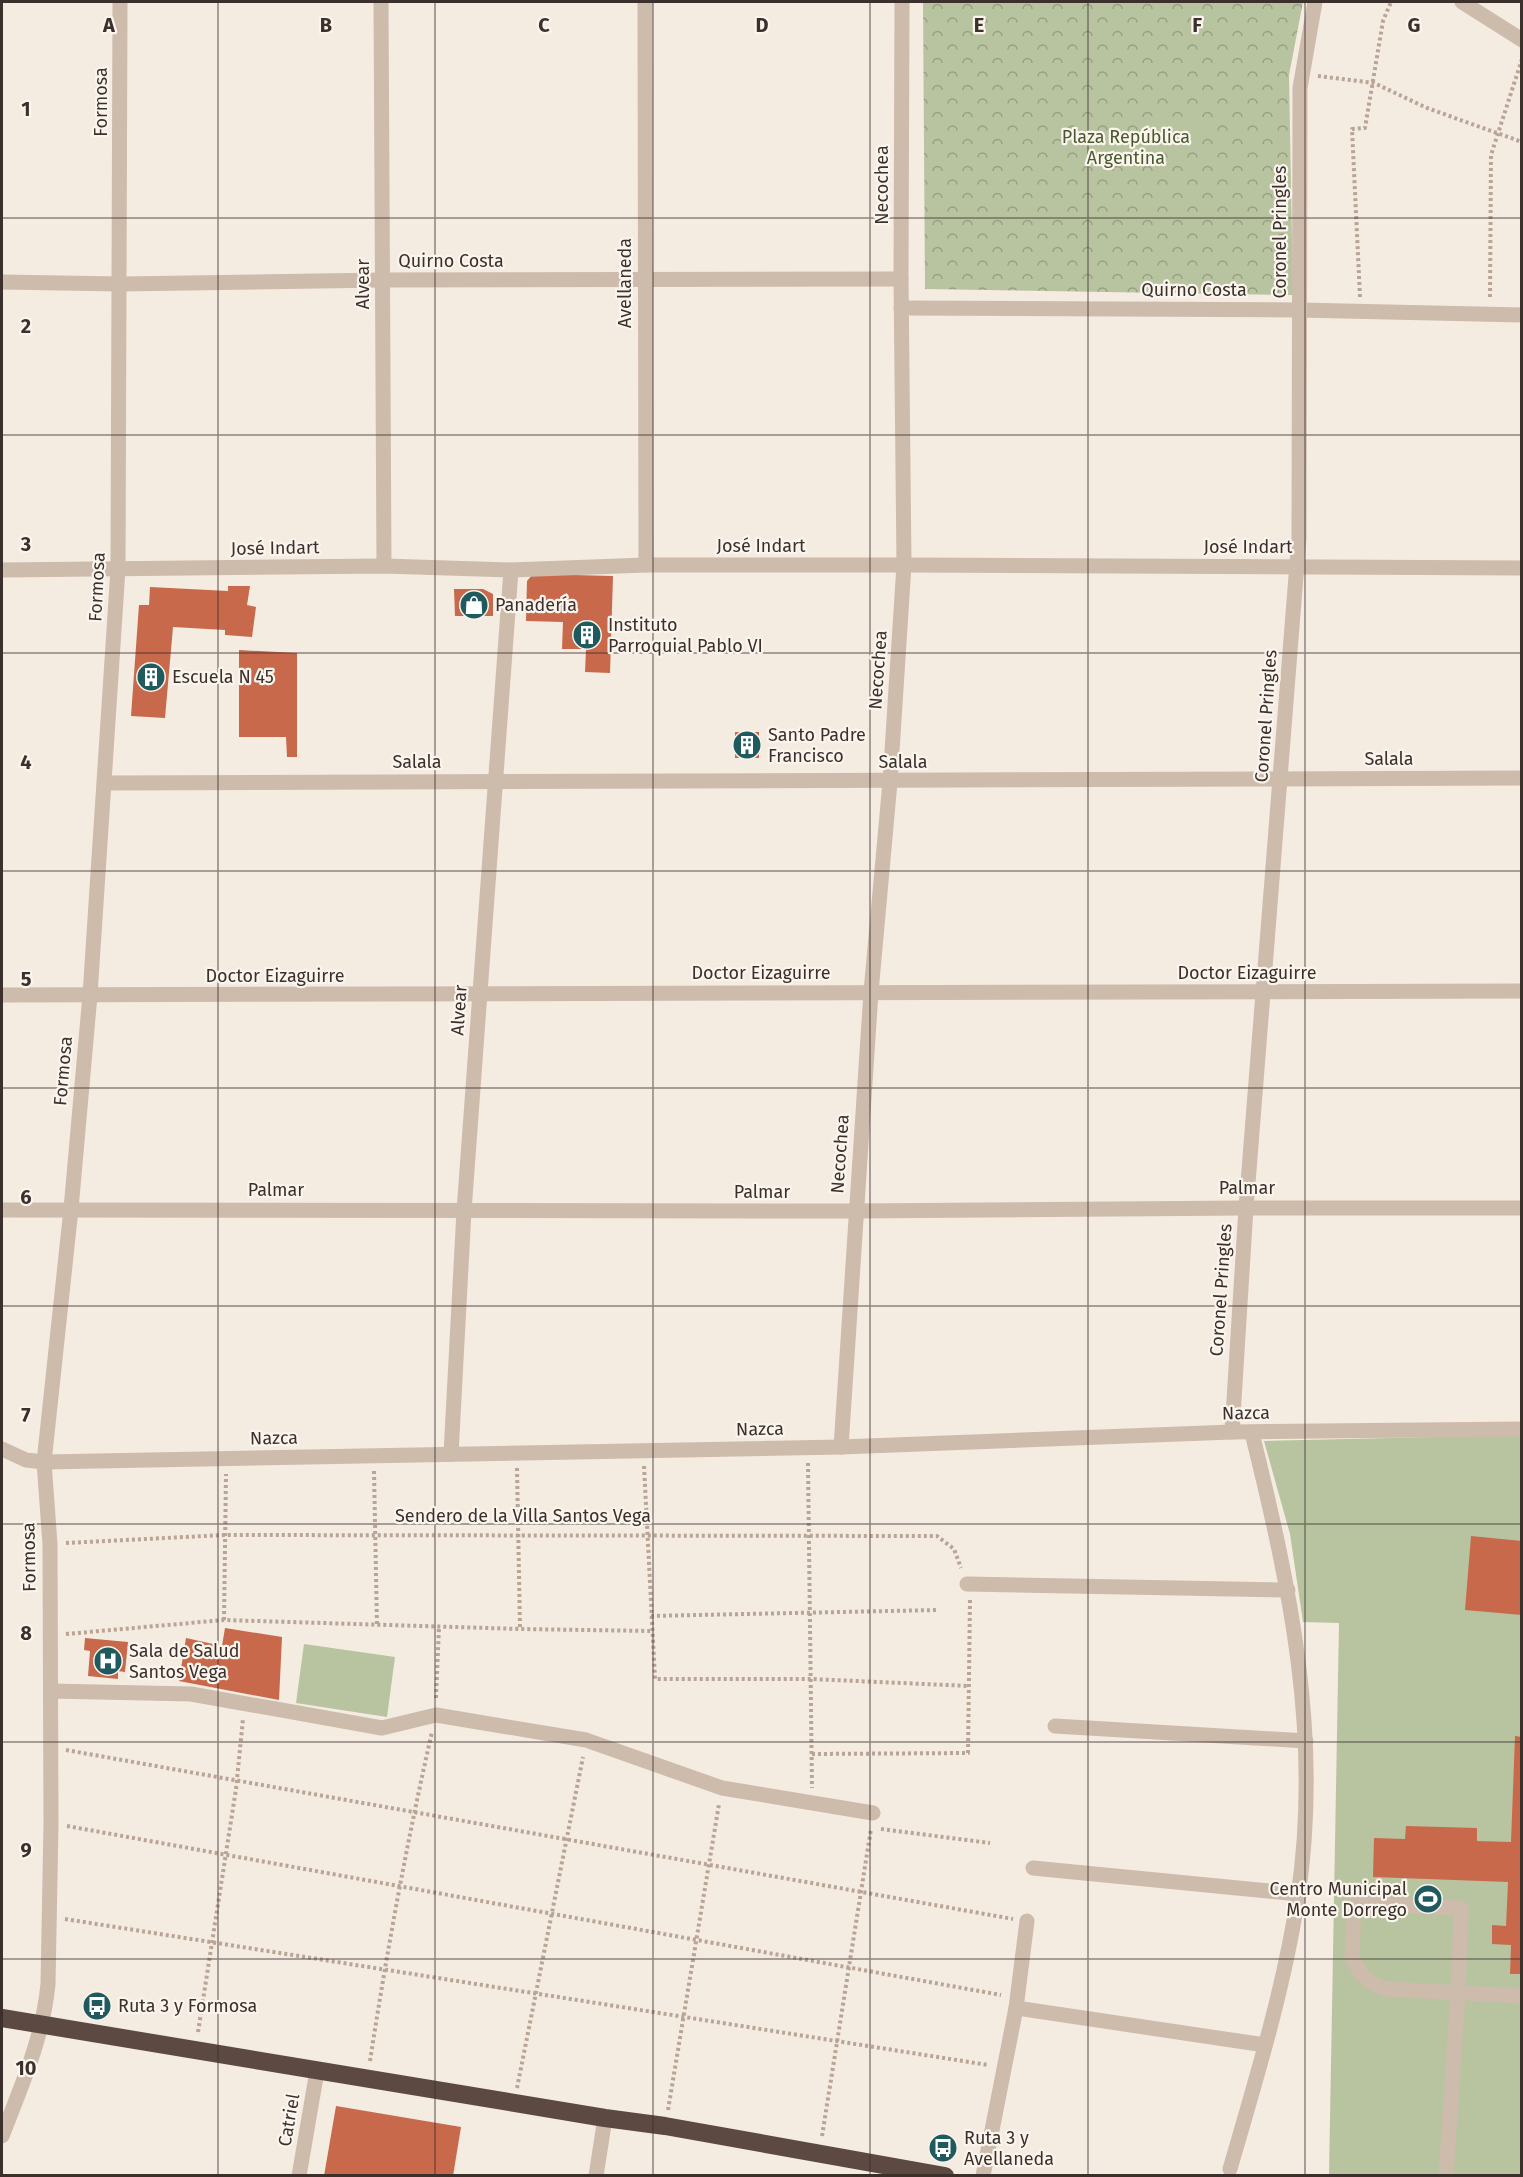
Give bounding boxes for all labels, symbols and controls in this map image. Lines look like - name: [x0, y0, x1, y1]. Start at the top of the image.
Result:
- text: A: [102, 13, 116, 37]
- text: B: [320, 13, 332, 37]
- text: C: [538, 13, 550, 37]
- text: D: [755, 13, 769, 37]
- text: E: [974, 13, 984, 37]
- text: F: [1192, 13, 1202, 37]
- text: G: [1408, 13, 1420, 37]
- street label: Formosa: [90, 67, 112, 137]
- text: 1: [21, 97, 31, 121]
- park label: Plaza República Argentina: [1062, 126, 1190, 169]
- street label: Necochea: [871, 145, 893, 225]
- street label: Coronel Pringles: [1269, 166, 1291, 298]
- street label: Avellaneda: [614, 238, 636, 328]
- street label: Quirno Costa: [398, 250, 504, 272]
- street label: Alvear: [352, 259, 374, 309]
- street label: Quirno Costa: [1141, 279, 1247, 301]
- text: 2: [21, 314, 31, 338]
- text: 3: [20, 532, 31, 556]
- street label: José Indart: [717, 535, 806, 557]
- street label: José Indart: [230, 536, 320, 560]
- street label: José Indart: [1204, 536, 1293, 558]
- street label: Formosa: [84, 552, 110, 622]
- shop icon: Panadería: [458, 589, 490, 621]
- place label: Panadería: [495, 594, 577, 616]
- place label: Instituto Parroquial Pablo VI: [608, 614, 763, 657]
- building icon: Instituto Parroquial Pablo VI: [571, 619, 603, 651]
- street label: Necochea: [864, 630, 892, 710]
- street label: Coronel Pringles: [1250, 649, 1282, 783]
- building icon: Escuela N 45: [135, 661, 167, 693]
- place label: Escuela N 45: [172, 666, 274, 688]
- place label: Santo Padre Francisco: [768, 724, 866, 767]
- building icon: Santo Padre Francisco: [731, 729, 763, 761]
- street label: Salala: [1364, 748, 1414, 770]
- text: 4: [20, 750, 32, 774]
- street label: Salala: [392, 751, 442, 773]
- street label: Salala: [878, 751, 928, 773]
- street label: Doctor Eizaguirre: [692, 962, 830, 984]
- street label: Doctor Eizaguirre: [1178, 962, 1316, 984]
- street label: Doctor Eizaguirre: [206, 965, 344, 987]
- text: 5: [21, 967, 32, 991]
- street label: Alvear: [446, 984, 472, 1036]
- street label: Formosa: [49, 1035, 77, 1107]
- street label: Necochea: [826, 1114, 854, 1194]
- street label: Palmar: [1219, 1177, 1275, 1199]
- street label: Palmar: [248, 1179, 304, 1201]
- street label: Palmar: [734, 1181, 790, 1203]
- text: 6: [20, 1185, 32, 1209]
- street label: Coronel Pringles: [1205, 1223, 1237, 1357]
- street label: Nazca: [1222, 1402, 1270, 1424]
- text: 7: [21, 1403, 31, 1427]
- street label: Nazca: [736, 1418, 784, 1440]
- street label: Nazca: [250, 1427, 298, 1449]
- street label: Sendero de la Villa Santos Vega: [395, 1505, 651, 1527]
- street label: Formosa: [17, 1522, 41, 1592]
- text: 8: [20, 1621, 32, 1645]
- place label: Sala de Salud Santos Vega: [129, 1640, 239, 1683]
- hospital icon: Sala de Salud Santos Vega: [92, 1645, 124, 1677]
- text: 9: [20, 1838, 32, 1862]
- place label: Centro Municipal Monte Dorrego: [1270, 1878, 1407, 1921]
- sports icon: Centro Municipal Monte Dorrego: [1412, 1883, 1444, 1915]
- bus stop icon: Ruta 3 y Formosa: [81, 1990, 113, 2022]
- place label: Ruta 3 y Formosa: [118, 1995, 257, 2017]
- text: 10: [16, 2056, 36, 2080]
- street label: Catriel: [274, 2092, 304, 2148]
- place label: Ruta 3 y Avellaneda: [964, 2127, 1054, 2170]
- bus stop icon: Ruta 3 y Avellaneda: [927, 2132, 959, 2164]

